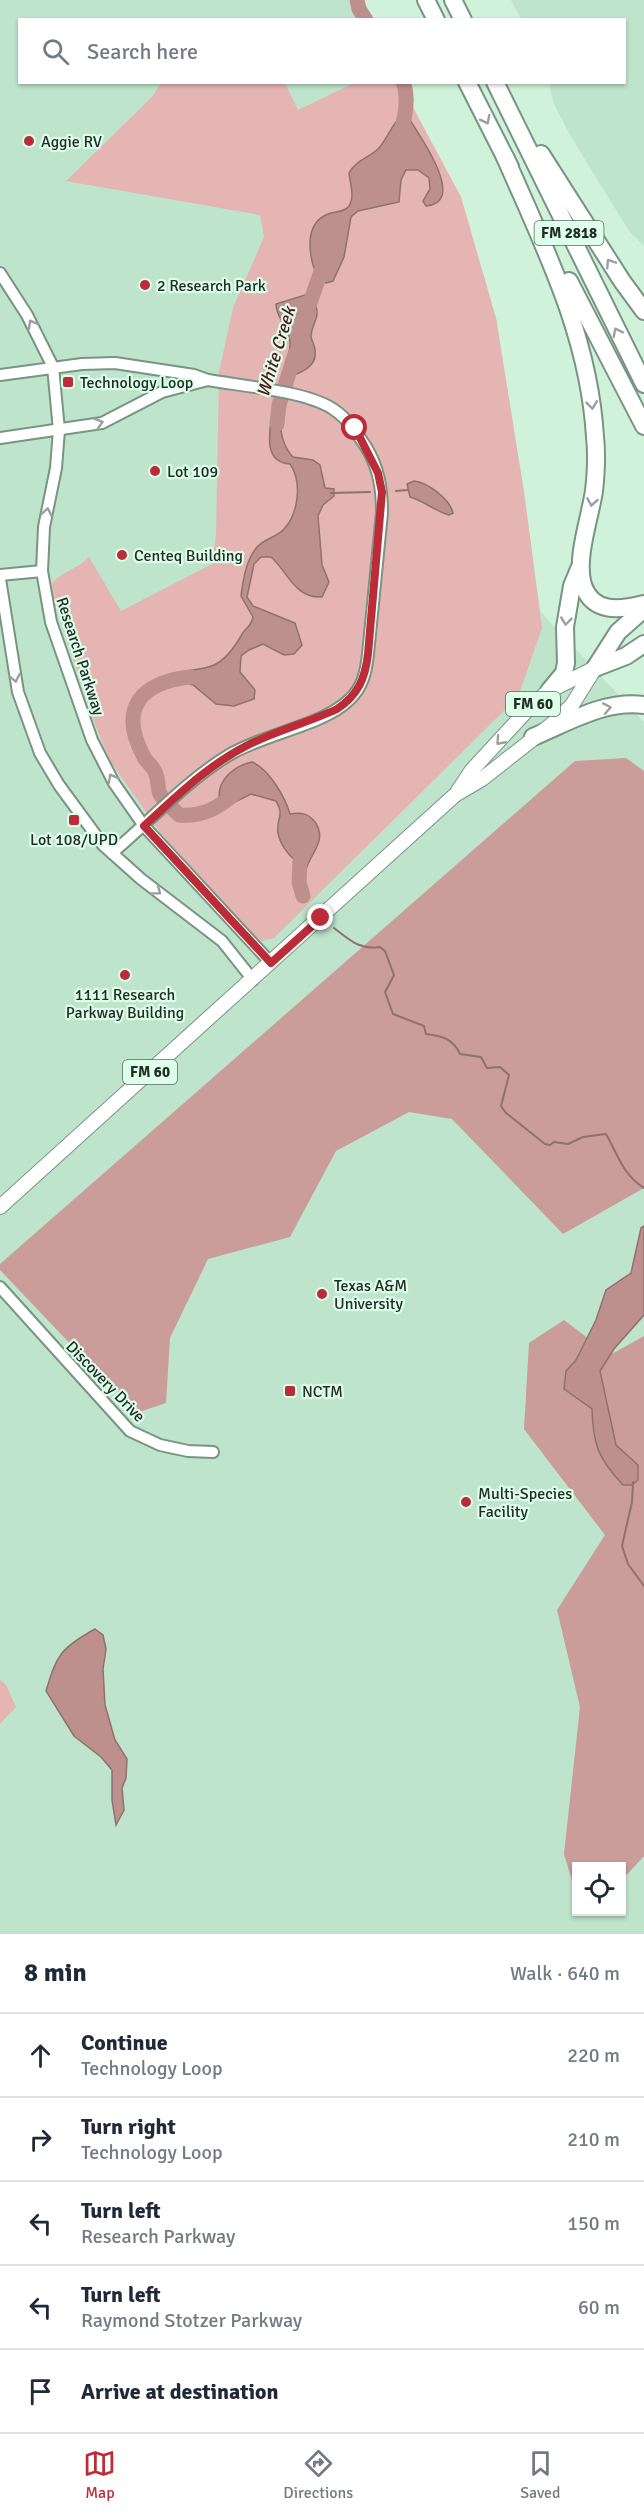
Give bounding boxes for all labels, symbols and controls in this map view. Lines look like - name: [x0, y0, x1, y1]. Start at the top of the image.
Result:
- search box: [18, 18, 626, 84]
- icon: search: [39, 35, 72, 68]
- text: Search here: [87, 38, 198, 65]
- one-way arrow: [479, 114, 490, 124]
- place label: Aggie RV: [41, 132, 102, 152]
- marker: Aggie RV: [22, 134, 36, 148]
- road number: FM 2818: [534, 221, 604, 245]
- one-way arrow: [607, 259, 618, 270]
- place label: 2 Research Park: [157, 276, 266, 296]
- marker: 2 Research Park: [138, 278, 152, 292]
- water label: White Creek: [252, 302, 301, 400]
- one-way arrow: [28, 320, 39, 330]
- one-way arrow: [613, 327, 625, 338]
- place label: Technology Loop: [80, 373, 193, 393]
- marker: Technology Loop: [61, 375, 75, 389]
- one-way arrow: [585, 401, 598, 410]
- route start: [341, 414, 367, 440]
- one-way arrow: [93, 418, 104, 430]
- place label: Lot 109: [167, 462, 218, 482]
- marker: Lot 109: [148, 464, 162, 478]
- one-way arrow: [586, 497, 598, 506]
- one-way arrow: [40, 508, 53, 518]
- place label: Centeq Building: [134, 546, 243, 566]
- marker: Centeq Building: [115, 548, 129, 562]
- street label: Research Parkway: [51, 595, 109, 719]
- one-way arrow: [560, 617, 573, 626]
- one-way arrow: [8, 673, 21, 683]
- road number: FM 60: [506, 692, 560, 716]
- one-way arrow: [602, 702, 612, 715]
- one-way arrow: [497, 734, 508, 745]
- one-way arrow: [108, 773, 119, 784]
- marker: Lot 108/UPD: [67, 813, 81, 827]
- place label: Lot 108/UPD: [30, 830, 118, 850]
- one-way arrow: [150, 884, 161, 895]
- route end: [307, 904, 333, 930]
- marker: 1111 Research Parkway Building: [118, 968, 132, 982]
- place label: 1111 Research Parkway Building: [66, 985, 184, 1023]
- road number: FM 60: [123, 1060, 177, 1084]
- place label: Texas A&M University: [334, 1276, 407, 1314]
- marker: Texas A&M University: [315, 1287, 329, 1301]
- street label: Discovery Drive: [61, 1337, 149, 1427]
- place label: NCTM: [302, 1382, 343, 1402]
- marker: NCTM: [283, 1384, 297, 1398]
- place label: Multi-Species Facility: [478, 1484, 572, 1522]
- marker: Multi-Species Facility: [459, 1495, 473, 1509]
- map controls: [572, 1862, 626, 1916]
- button: locate: [572, 1862, 626, 1916]
- text: 8 min: [24, 1957, 87, 1989]
- text: Walk · 640 m: [510, 1961, 620, 1986]
- text: Continue: [81, 2029, 168, 2056]
- icon: ahead: [24, 2039, 57, 2072]
- text: 220 m: [567, 2043, 620, 2068]
- text: Technology Loop: [81, 2056, 223, 2081]
- text: Turn right: [81, 2113, 176, 2140]
- icon: right: [24, 2123, 57, 2156]
- text: 210 m: [567, 2127, 620, 2152]
- text: Technology Loop: [81, 2140, 223, 2165]
- text: Turn left: [81, 2197, 161, 2224]
- icon: left: [24, 2207, 57, 2240]
- text: 150 m: [567, 2211, 620, 2236]
- text: Research Parkway: [81, 2224, 235, 2249]
- text: Turn left: [81, 2281, 161, 2308]
- icon: left: [24, 2291, 57, 2324]
- text: 60 m: [578, 2295, 620, 2320]
- text: Raymond Stotzer Parkway: [81, 2308, 302, 2333]
- icon: arrive: [24, 2375, 57, 2408]
- text: Arrive at destination: [81, 2378, 278, 2405]
- tab: Map: [83, 2447, 116, 2503]
- tab: Directions: [283, 2447, 353, 2503]
- tab: Saved: [520, 2447, 561, 2503]

